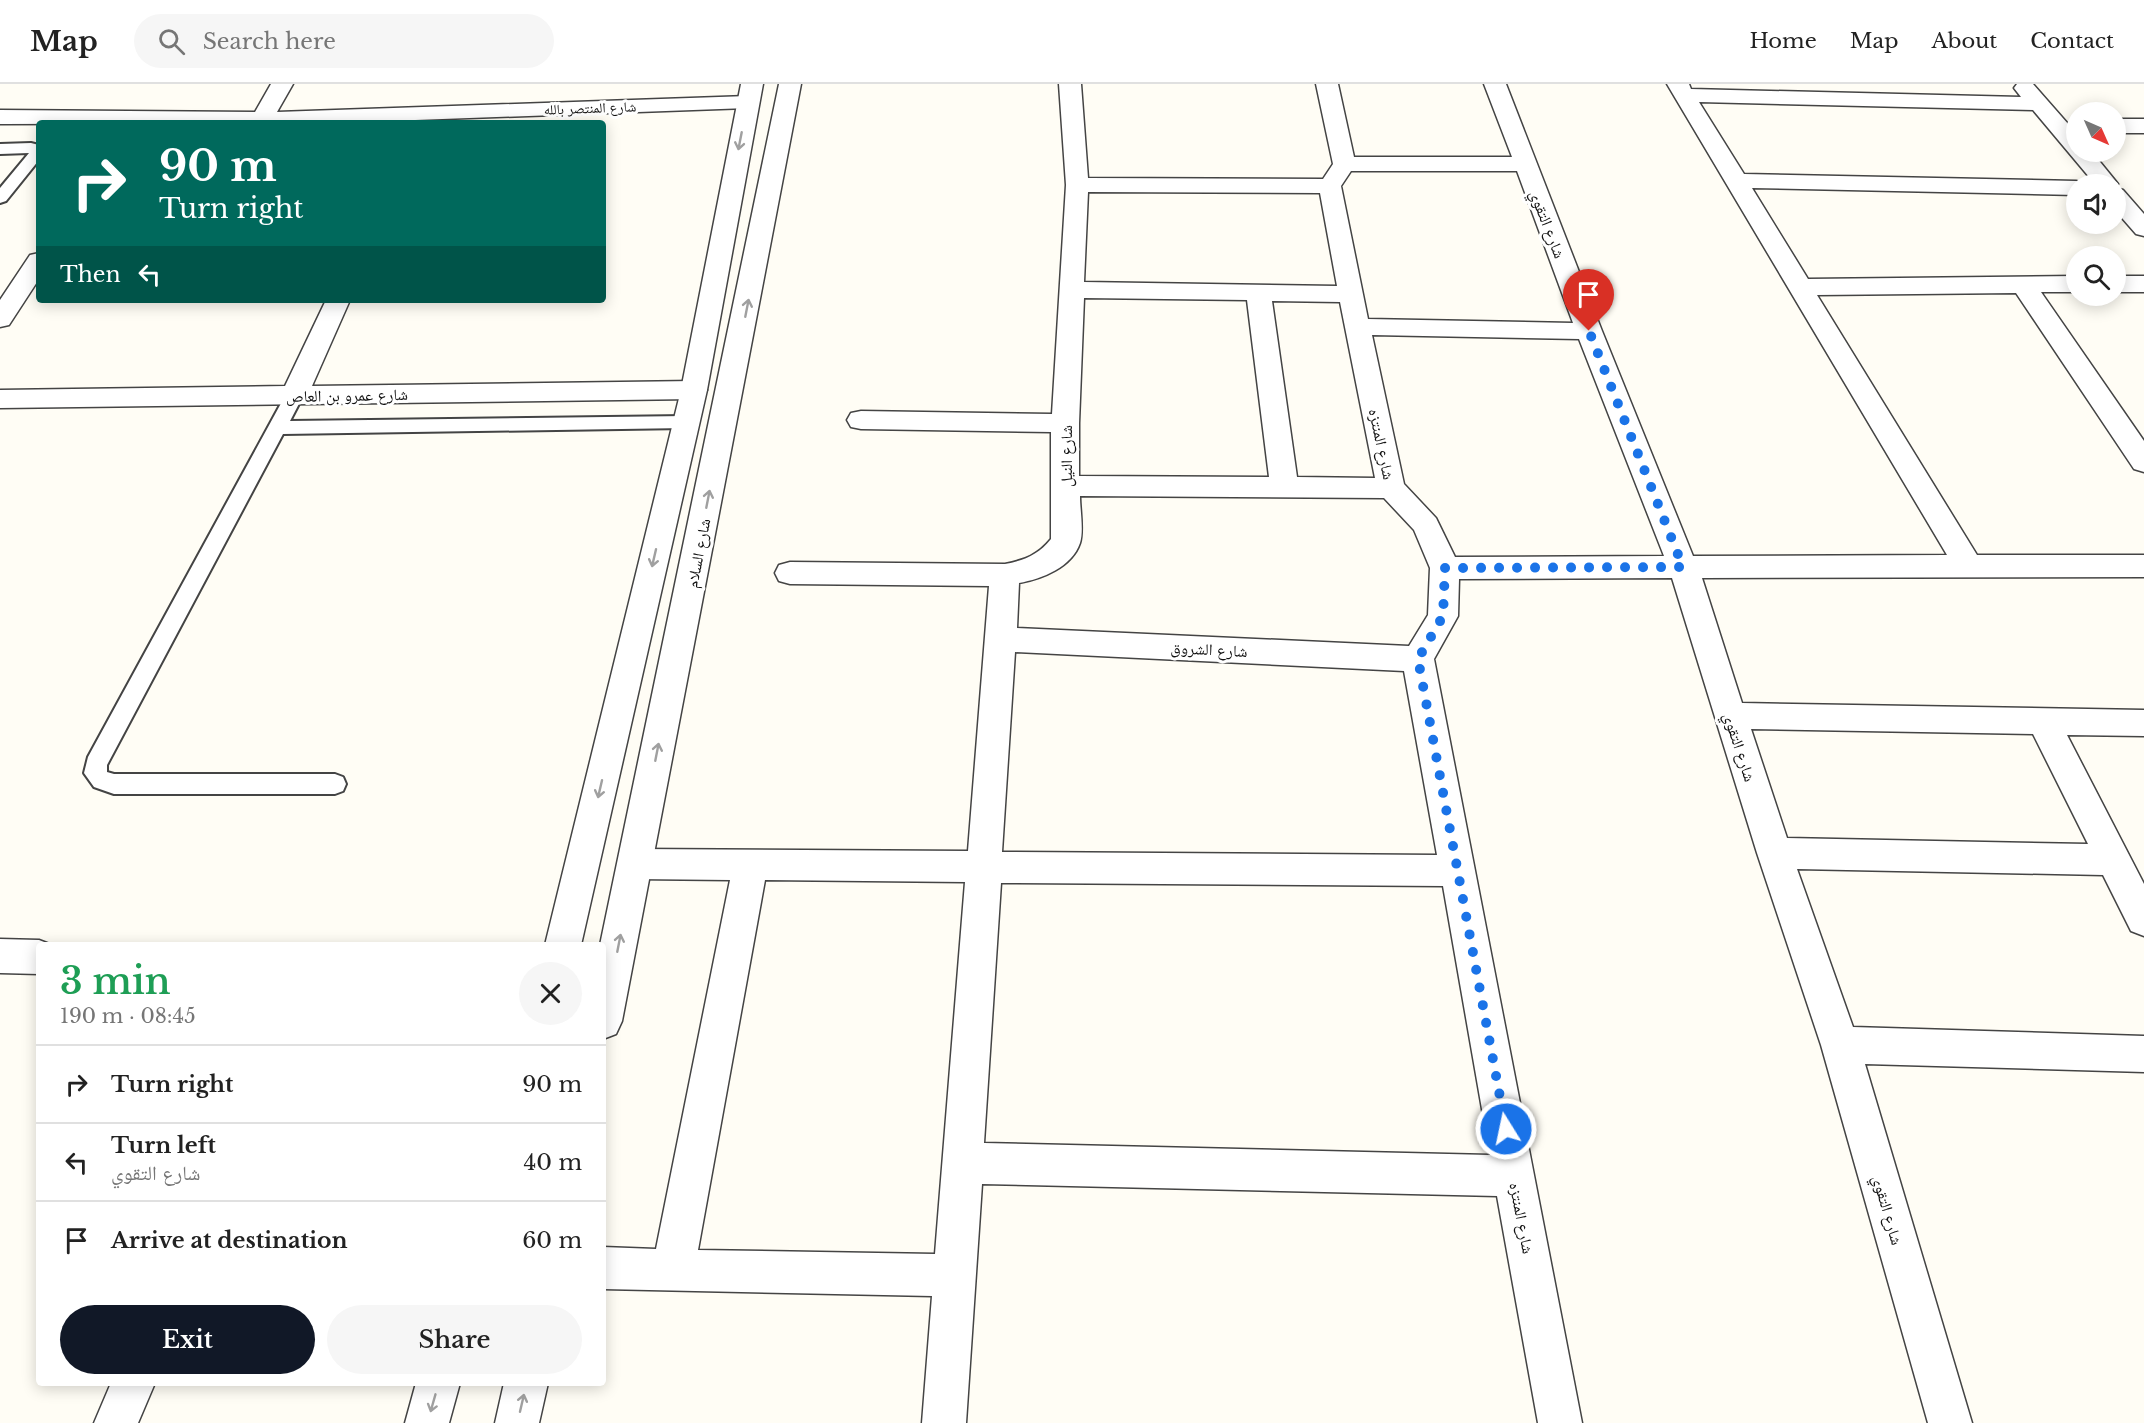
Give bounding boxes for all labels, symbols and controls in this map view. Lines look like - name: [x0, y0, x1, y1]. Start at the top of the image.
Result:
- search box: [134, 14, 554, 68]
- text: Map: [30, 24, 98, 59]
- icon: search: [155, 25, 188, 58]
- text: Search here: [203, 28, 336, 55]
- text: Home: [1750, 28, 1817, 54]
- text: Map: [1850, 28, 1898, 54]
- text: About: [1931, 28, 1997, 54]
- text: Contact: [2030, 28, 2114, 54]
- street label: شارع المنتصر بالله: [543, 97, 637, 120]
- north arrow: [2066, 102, 2126, 162]
- map controls: [2066, 102, 2126, 306]
- one-way arrow: [735, 131, 746, 151]
- text: 90 m: [159, 140, 277, 192]
- icon: right: [60, 144, 138, 222]
- button: sound: [2066, 174, 2126, 234]
- street label: شارع التقوي: [1523, 187, 1570, 262]
- text: Turn right: [159, 192, 303, 225]
- button: search: [2066, 246, 2126, 306]
- icon: left: [133, 258, 166, 291]
- text: Then: [60, 261, 121, 288]
- pin: [1563, 269, 1614, 331]
- icon: arrive: [1572, 278, 1605, 311]
- one-way arrow: [742, 298, 753, 318]
- street label: شارع عمرو بن العاص: [286, 384, 408, 407]
- street label: شارع المنتزه: [1364, 407, 1399, 482]
- street label: شارع النيل: [1056, 425, 1077, 487]
- one-way arrow: [703, 490, 715, 509]
- street label: شارع السلام: [681, 517, 716, 590]
- one-way arrow: [648, 548, 659, 568]
- street label: شارع الشروق: [1170, 637, 1248, 662]
- street label: شارع التقوي: [1717, 710, 1761, 785]
- one-way arrow: [652, 742, 663, 762]
- one-way arrow: [593, 779, 605, 798]
- one-way arrow: [614, 934, 625, 953]
- text: 3 min: [60, 959, 170, 1004]
- button: close: [519, 962, 582, 1025]
- text: 190 m · 08:45: [60, 1004, 196, 1028]
- icon: right: [60, 1068, 93, 1101]
- text: Turn right: [111, 1071, 233, 1098]
- text: 90 m: [522, 1071, 582, 1098]
- position arrow: [1474, 1097, 1538, 1161]
- text: Turn left: [111, 1132, 216, 1159]
- icon: left: [60, 1146, 93, 1179]
- text: 40 m: [524, 1149, 582, 1176]
- text: شارع التقوي: [111, 1161, 200, 1185]
- street label: شارع التقوي: [1866, 1173, 1907, 1248]
- street label: شارع المنتزه: [1504, 1181, 1539, 1256]
- icon: arrive: [60, 1224, 93, 1257]
- text: Arrive at destination: [111, 1227, 348, 1254]
- text: 60 m: [522, 1227, 582, 1254]
- button: Exit: [60, 1305, 315, 1374]
- button: Share: [327, 1305, 582, 1374]
- one-way arrow: [426, 1393, 438, 1412]
- one-way arrow: [516, 1394, 528, 1413]

